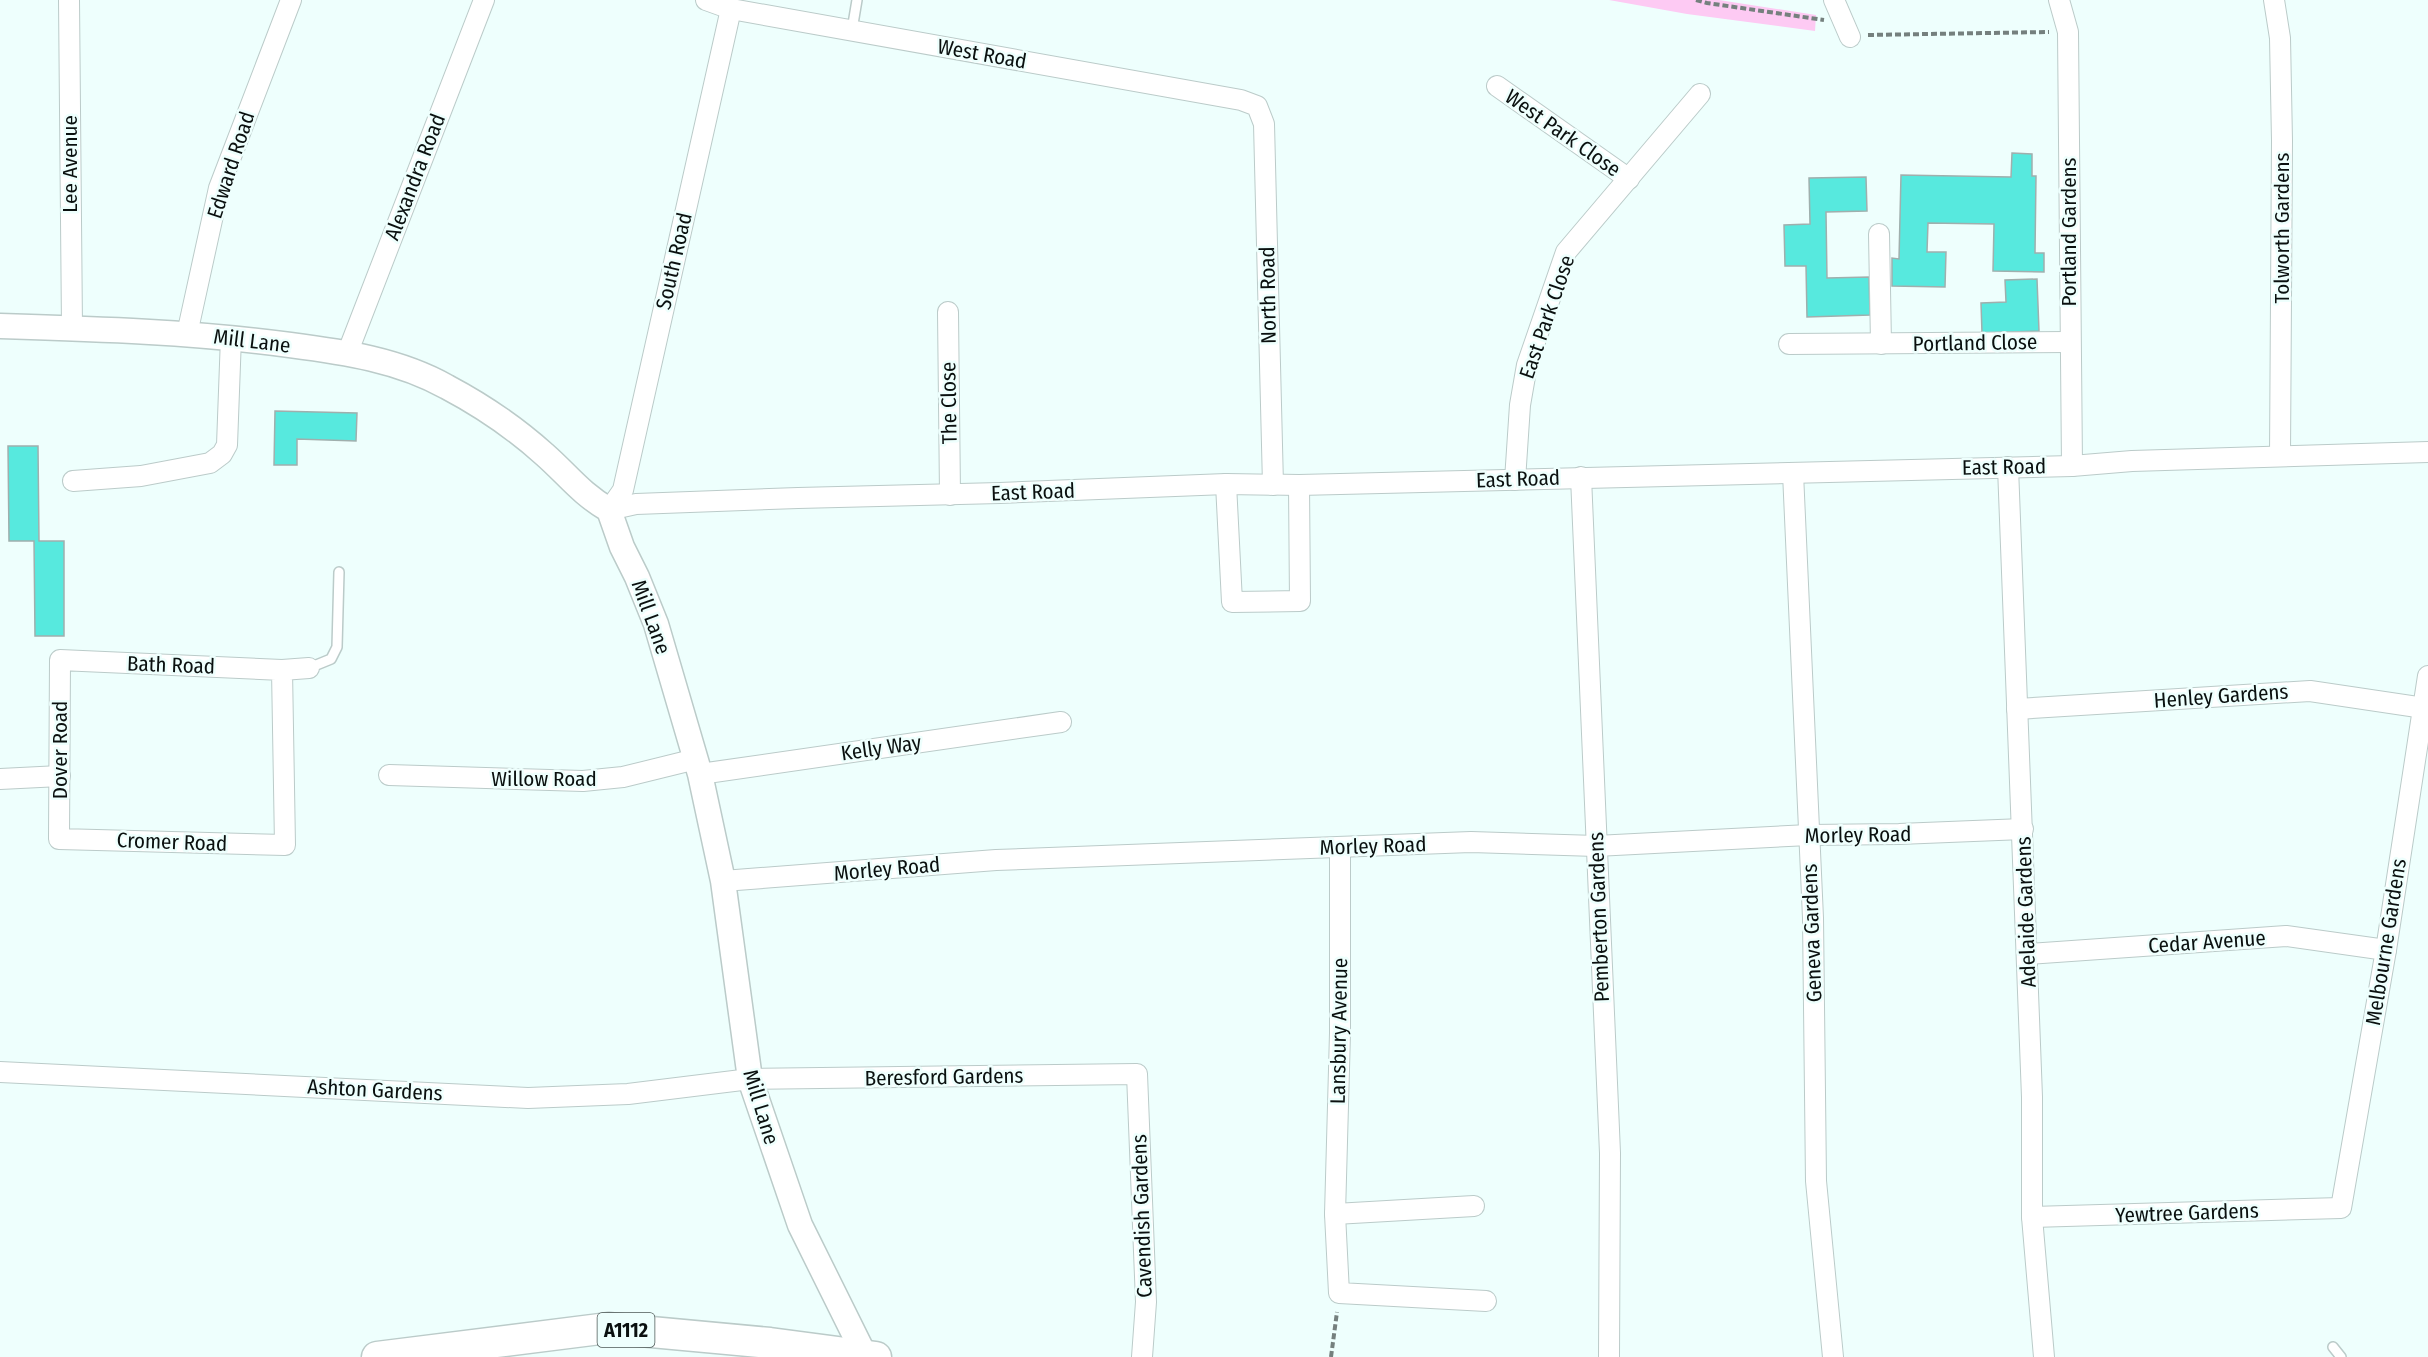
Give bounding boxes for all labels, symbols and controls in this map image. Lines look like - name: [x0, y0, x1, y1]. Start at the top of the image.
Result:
- street label: West Road: [935, 33, 1029, 75]
- street label: West Park Close: [1500, 84, 1626, 182]
- street label: Edward Road: [201, 108, 261, 222]
- street label: Alexandra Road: [379, 110, 451, 244]
- street label: Lee Avenue: [57, 115, 83, 213]
- street label: Tolworth Gardens: [2269, 153, 2295, 303]
- street label: Portland Gardens: [2056, 157, 2082, 307]
- street label: South Road: [650, 210, 698, 312]
- street label: North Road: [1254, 246, 1282, 344]
- street label: East Park Close: [1514, 252, 1580, 382]
- street label: Mill Lane: [212, 323, 292, 359]
- street label: Portland Close: [1912, 329, 2038, 357]
- street label: The Close: [935, 362, 963, 444]
- street label: East Road: [1962, 453, 2046, 481]
- street label: East Road: [1476, 465, 1560, 493]
- street label: East Road: [991, 478, 1075, 506]
- street label: Mill Lane: [626, 576, 676, 658]
- street label: Bath Road: [126, 650, 216, 680]
- street label: Henley Gardens: [2153, 678, 2289, 714]
- street label: Dover Road: [47, 701, 73, 799]
- street label: Kelly Way: [839, 729, 923, 766]
- street label: Willow Road: [491, 766, 597, 792]
- street label: Morley Road: [1804, 821, 1912, 849]
- street label: Cromer Road: [116, 827, 228, 857]
- street label: Morley Road: [1319, 831, 1427, 861]
- street label: Pemberton Gardens: [1583, 832, 1615, 1002]
- street label: Adelaide Gardens: [2010, 836, 2042, 988]
- street label: Morley Road: [833, 851, 941, 887]
- street label: Melbourne Gardens: [2360, 857, 2412, 1027]
- street label: Geneva Gardens: [1797, 863, 1827, 1003]
- street label: Cedar Avenue: [2147, 925, 2267, 959]
- street label: Lansbury Avenue: [1325, 958, 1353, 1104]
- street label: Beresford Gardens: [864, 1063, 1024, 1091]
- street label: Mill Lane: [737, 1066, 785, 1148]
- street label: Ashton Gardens: [307, 1073, 443, 1107]
- street label: Cavendish Gardens: [1126, 1134, 1158, 1298]
- street label: Yewtree Gardens: [2115, 1198, 2259, 1228]
- road number: A1112: [598, 1313, 654, 1347]

